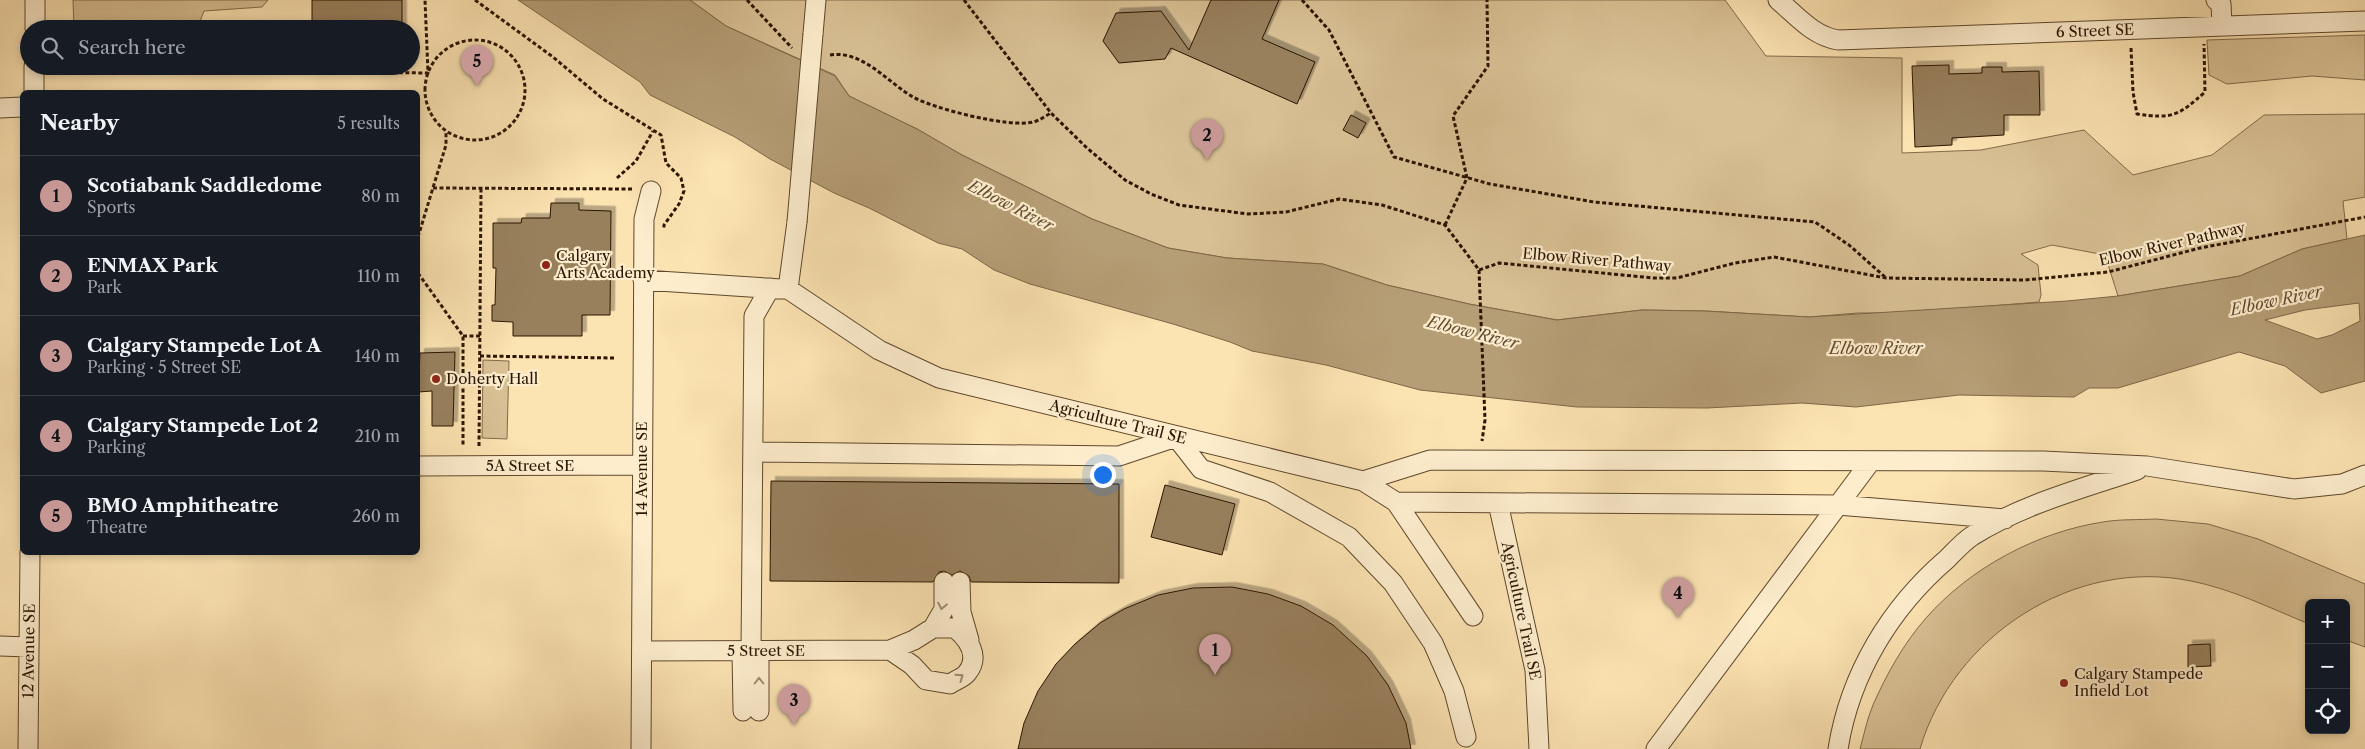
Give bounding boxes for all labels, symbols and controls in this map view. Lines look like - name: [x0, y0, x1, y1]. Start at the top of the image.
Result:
- search box: [20, 20, 420, 75]
- street label: 6 Street SE: [2055, 20, 2135, 41]
- icon: search: [38, 34, 66, 62]
- text: Search here: [78, 36, 186, 59]
- pin: 5: [461, 45, 493, 86]
- text: Nearby: [40, 110, 119, 135]
- text: 5 results: [337, 113, 400, 133]
- pin: 2: [1191, 119, 1223, 160]
- text: Scotiabank Saddledome: [87, 174, 322, 197]
- water label: Elbow River: [963, 174, 1059, 236]
- text: 1: [52, 186, 60, 206]
- text: 80 m: [361, 186, 400, 206]
- text: Sports: [87, 197, 136, 217]
- street label: Elbow River Pathway: [2097, 217, 2248, 270]
- street label: Elbow River Pathway: [1522, 244, 1673, 276]
- place label: Calgary Arts Academy: [555, 246, 655, 282]
- text: ENMAX Park: [87, 254, 218, 277]
- marker: Calgary Arts Academy: [540, 259, 552, 271]
- text: 2: [51, 266, 61, 286]
- text: 110 m: [357, 266, 400, 286]
- text: Park: [87, 277, 122, 297]
- water label: Elbow River: [2226, 280, 2325, 320]
- water label: Elbow River: [1423, 311, 1522, 353]
- text: Calgary Stampede Lot A: [87, 334, 321, 357]
- water label: Elbow River: [1827, 338, 1924, 358]
- text: 3: [51, 346, 61, 366]
- text: 140 m: [355, 346, 400, 366]
- text: Parking · 5 Street SE: [87, 357, 241, 377]
- place label: Doherty Hall: [446, 369, 539, 388]
- marker: Doherty Hall: [430, 373, 442, 385]
- street label: Agriculture Trail SE: [1046, 395, 1189, 448]
- text: Calgary Stampede Lot 2: [87, 414, 318, 437]
- street label: 14 Avenue SE: [632, 421, 651, 517]
- text: 4: [51, 426, 61, 446]
- text: 210 m: [355, 426, 400, 446]
- text: Parking: [87, 437, 145, 457]
- street label: 5A Street SE: [486, 456, 574, 475]
- your location: [1090, 462, 1116, 488]
- text: BMO Amphitheatre: [87, 494, 279, 517]
- text: 5: [52, 506, 60, 526]
- text: 260 m: [352, 506, 400, 526]
- text: Theatre: [87, 517, 148, 537]
- street label: Agriculture Trail SE: [1497, 539, 1545, 682]
- pin: 4: [1662, 577, 1694, 618]
- map controls: [2305, 599, 2350, 734]
- button: +: [2305, 599, 2350, 644]
- one-way arrow: [937, 602, 948, 610]
- street label: 12 Avenue SE: [18, 603, 39, 699]
- pin: 1: [1199, 634, 1231, 675]
- street label: 5 Street SE: [727, 641, 805, 660]
- button: −: [2305, 644, 2350, 689]
- place label: Calgary Stampede Infield Lot: [2074, 664, 2203, 700]
- one-way arrow: [954, 674, 964, 683]
- one-way arrow: [754, 677, 764, 684]
- marker: Calgary Stampede Infield Lot: [2058, 677, 2070, 689]
- pin: 3: [778, 684, 810, 725]
- button: locate: [2305, 689, 2350, 734]

